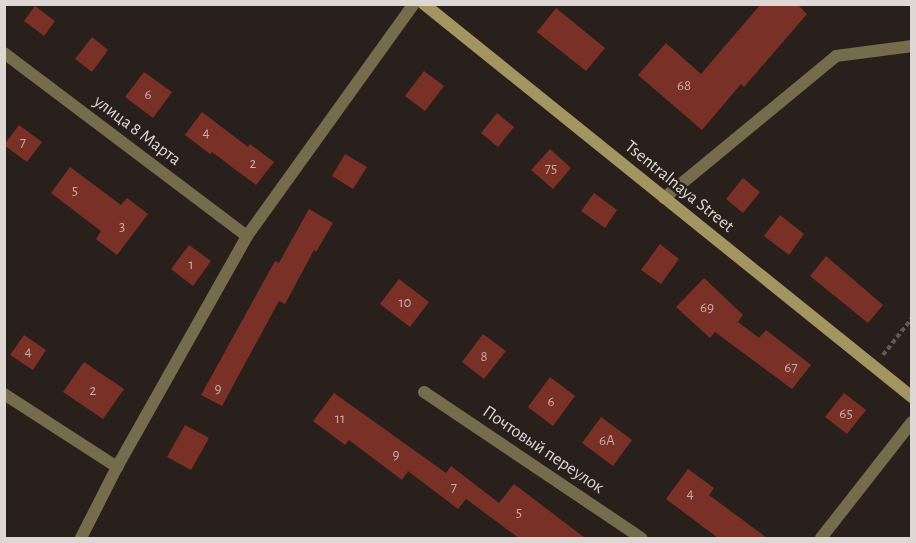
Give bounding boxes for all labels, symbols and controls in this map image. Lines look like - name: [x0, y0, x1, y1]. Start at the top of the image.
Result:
- house number: 68: [677, 77, 691, 95]
- house number: 6: [144, 86, 152, 104]
- street label: улица 8 Марта: [89, 91, 185, 171]
- house number: 4: [202, 124, 210, 142]
- house number: 7: [20, 134, 26, 152]
- street label: Tsentralnaya Street: [620, 136, 738, 238]
- house number: 2: [250, 155, 256, 173]
- house number: 75: [545, 160, 557, 178]
- house number: 5: [72, 182, 78, 200]
- house number: 3: [119, 218, 125, 236]
- house number: 1: [188, 256, 194, 274]
- house number: 10: [398, 294, 412, 312]
- house number: 69: [700, 299, 714, 317]
- house number: 4: [24, 343, 32, 361]
- house number: 8: [480, 348, 488, 366]
- house number: 67: [784, 359, 798, 377]
- house number: 9: [214, 380, 222, 398]
- house number: 2: [90, 382, 96, 400]
- house number: 6: [547, 393, 555, 411]
- street label: Почтовый переулок: [478, 401, 608, 499]
- house number: 65: [839, 405, 853, 423]
- house number: 11: [335, 410, 345, 428]
- house number: 6А: [599, 432, 615, 450]
- house number: 9: [392, 446, 400, 464]
- house number: 7: [451, 479, 457, 497]
- house number: 4: [686, 485, 694, 503]
- house number: 5: [516, 504, 522, 522]

